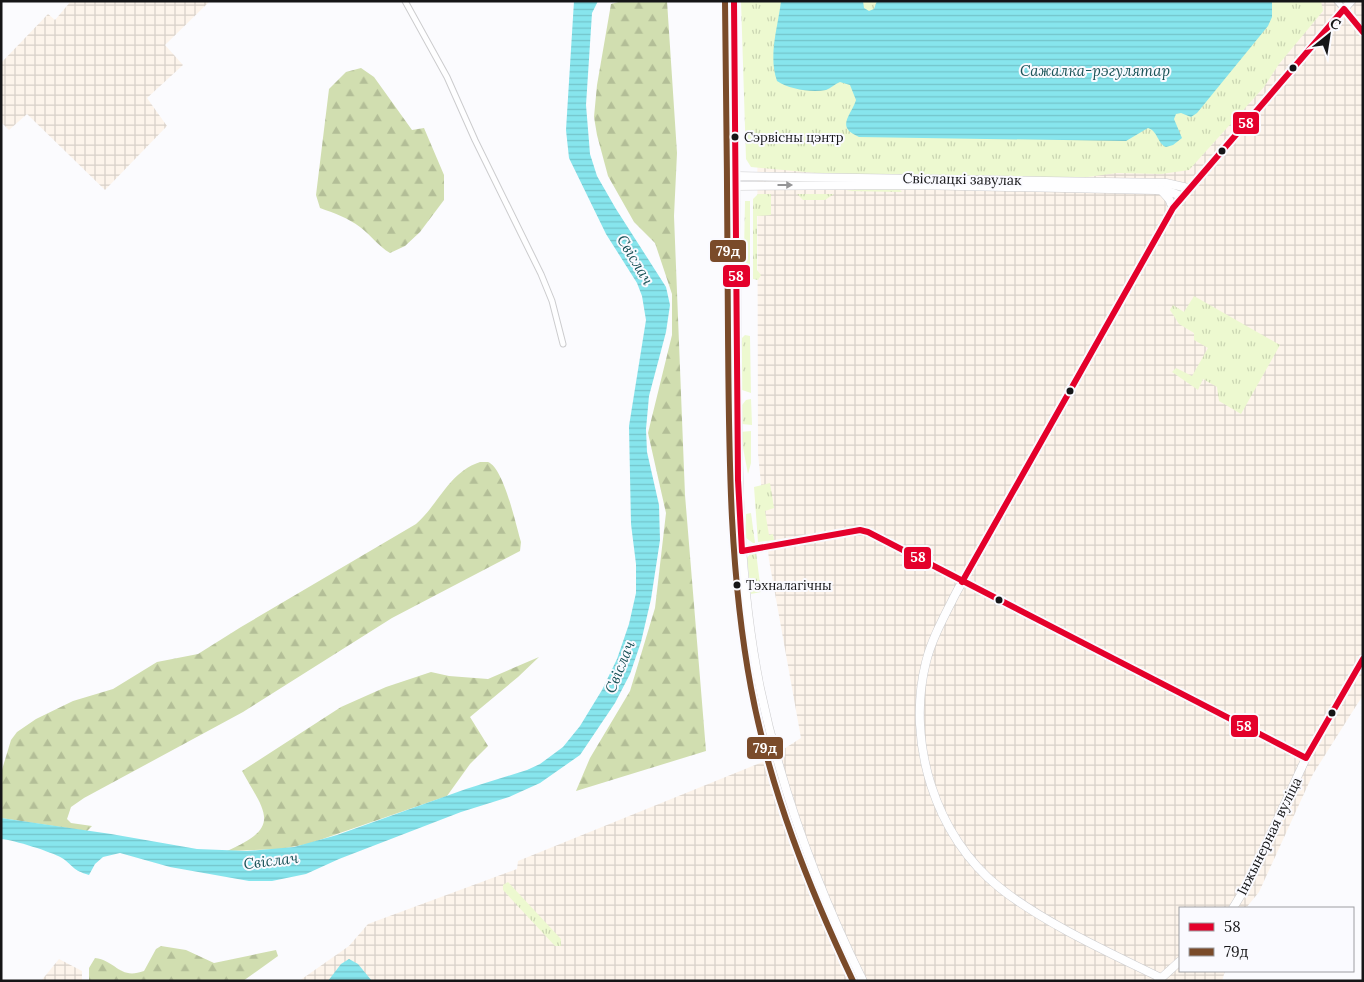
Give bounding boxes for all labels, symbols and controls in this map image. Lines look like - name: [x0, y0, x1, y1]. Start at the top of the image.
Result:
- north arrow: [1304, 10, 1354, 60]
- text: С: [1327, 14, 1344, 34]
- water label: Сажалка-рэгулятар: [1020, 61, 1170, 80]
- unlabelled marker: [1288, 63, 1298, 73]
- line badge: 58: [1232, 111, 1260, 135]
- text: 58: [1238, 114, 1254, 132]
- place label: Сэрвісны цэнтр: [744, 129, 844, 146]
- marker: Сэрвісны цэнтр: [730, 132, 740, 142]
- unlabelled marker: [1217, 146, 1227, 156]
- street label: Свіслацкі завулак: [902, 169, 1022, 189]
- one-way arrow: [777, 181, 793, 189]
- water label: Свіслач: [613, 231, 658, 288]
- line badge: 79д: [709, 239, 747, 263]
- text: 79д: [716, 242, 740, 260]
- line badge: 58: [722, 264, 751, 288]
- text: 58: [728, 267, 744, 285]
- unlabelled marker: [1065, 386, 1075, 396]
- line badge: 58: [903, 546, 932, 570]
- text: 58: [910, 548, 926, 566]
- place label: Тэхналагічны: [746, 577, 832, 594]
- marker: Тэхналагічны: [732, 580, 742, 590]
- unlabelled marker: [994, 595, 1004, 605]
- water label: Свіслач: [600, 638, 639, 696]
- unlabelled marker: [1327, 708, 1337, 718]
- line badge: 58: [1230, 714, 1259, 738]
- text: 58: [1236, 717, 1252, 735]
- line badge: 79д: [746, 736, 784, 760]
- text: 79д: [753, 739, 777, 757]
- street label: Інжынерная вуліца: [1233, 774, 1305, 898]
- water label: Свіслач: [243, 848, 300, 873]
- legend: [1179, 907, 1354, 972]
- text: 58: [1224, 917, 1241, 936]
- text: 79д: [1224, 942, 1249, 961]

